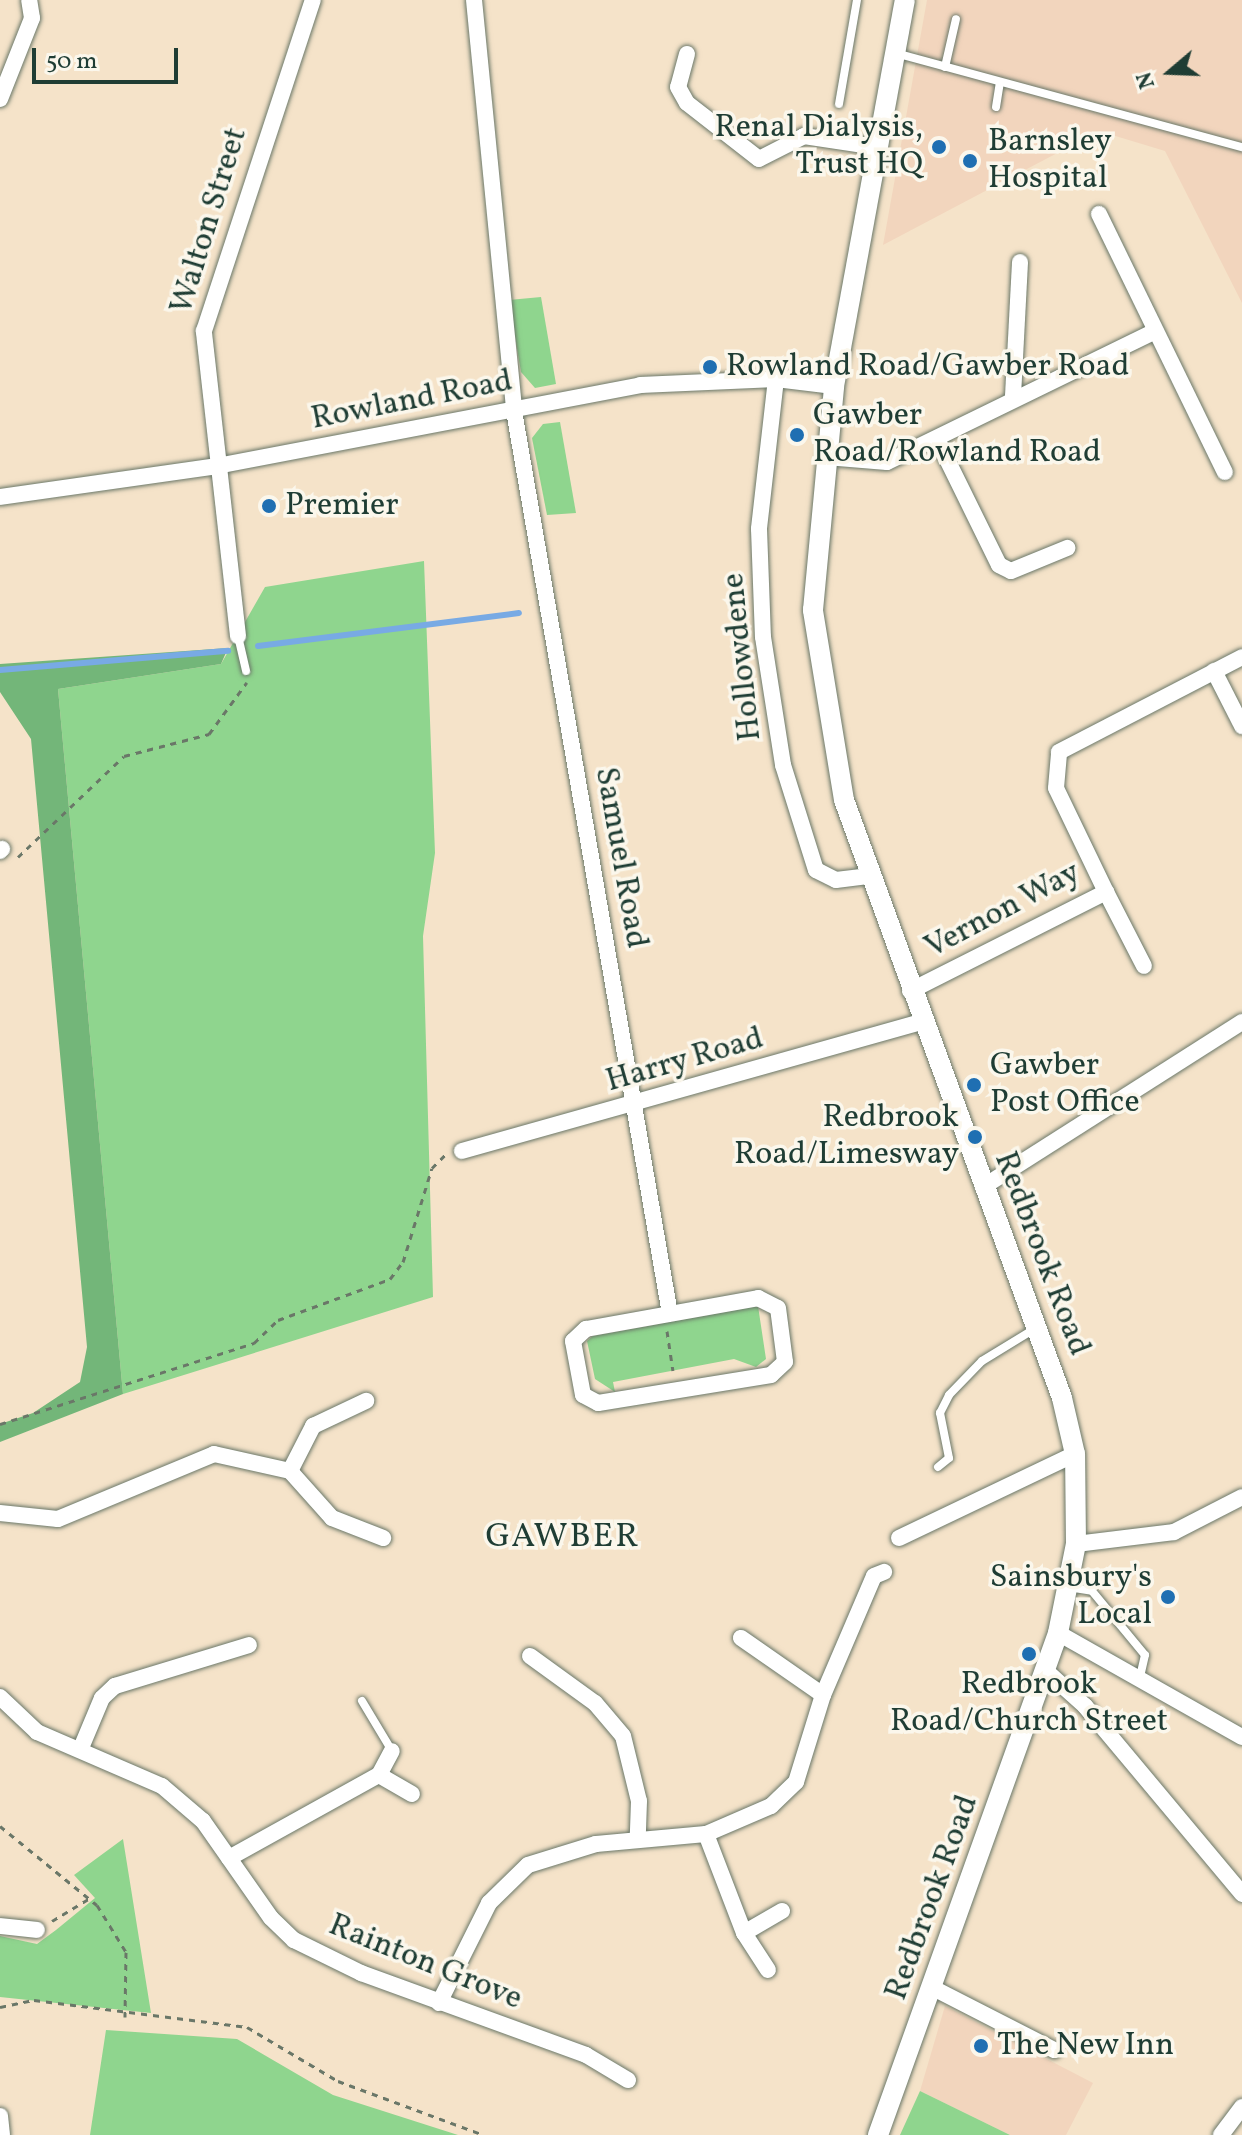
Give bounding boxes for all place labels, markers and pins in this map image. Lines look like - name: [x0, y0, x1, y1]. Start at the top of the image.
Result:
- place label: Renal Dialysis, Trust HQ: [714, 110, 923, 185]
- place label: Barnsley Hospital: [988, 124, 1112, 199]
- marker: Renal Dialysis, Trust HQ: [930, 138, 948, 156]
- marker: Barnsley Hospital: [959, 150, 981, 172]
- place label: Rowland Road/Gawber Road: [726, 348, 1130, 386]
- marker: Rowland Road/Gawber Road: [701, 358, 719, 376]
- place label: Gawber Road/Rowland Road: [813, 398, 1101, 473]
- marker: Gawber Road/Rowland Road: [788, 426, 806, 444]
- place label: Premier: [285, 487, 399, 525]
- marker: Premier: [260, 497, 278, 515]
- place label: Gawber Post Office: [990, 1048, 1140, 1123]
- marker: Gawber Post Office: [965, 1076, 983, 1094]
- place label: Redbrook Road/Limesway: [734, 1100, 959, 1175]
- marker: Redbrook Road/Limesway: [966, 1128, 984, 1146]
- place label: Sainsbury's Local: [990, 1560, 1152, 1635]
- marker: Sainsbury's Local: [1159, 1588, 1177, 1606]
- marker: Redbrook Road/Church Street: [1020, 1645, 1038, 1663]
- place label: Redbrook Road/Church Street: [890, 1667, 1168, 1742]
- place label: The New Inn: [997, 2027, 1175, 2065]
- marker: The New Inn: [972, 2037, 990, 2055]

